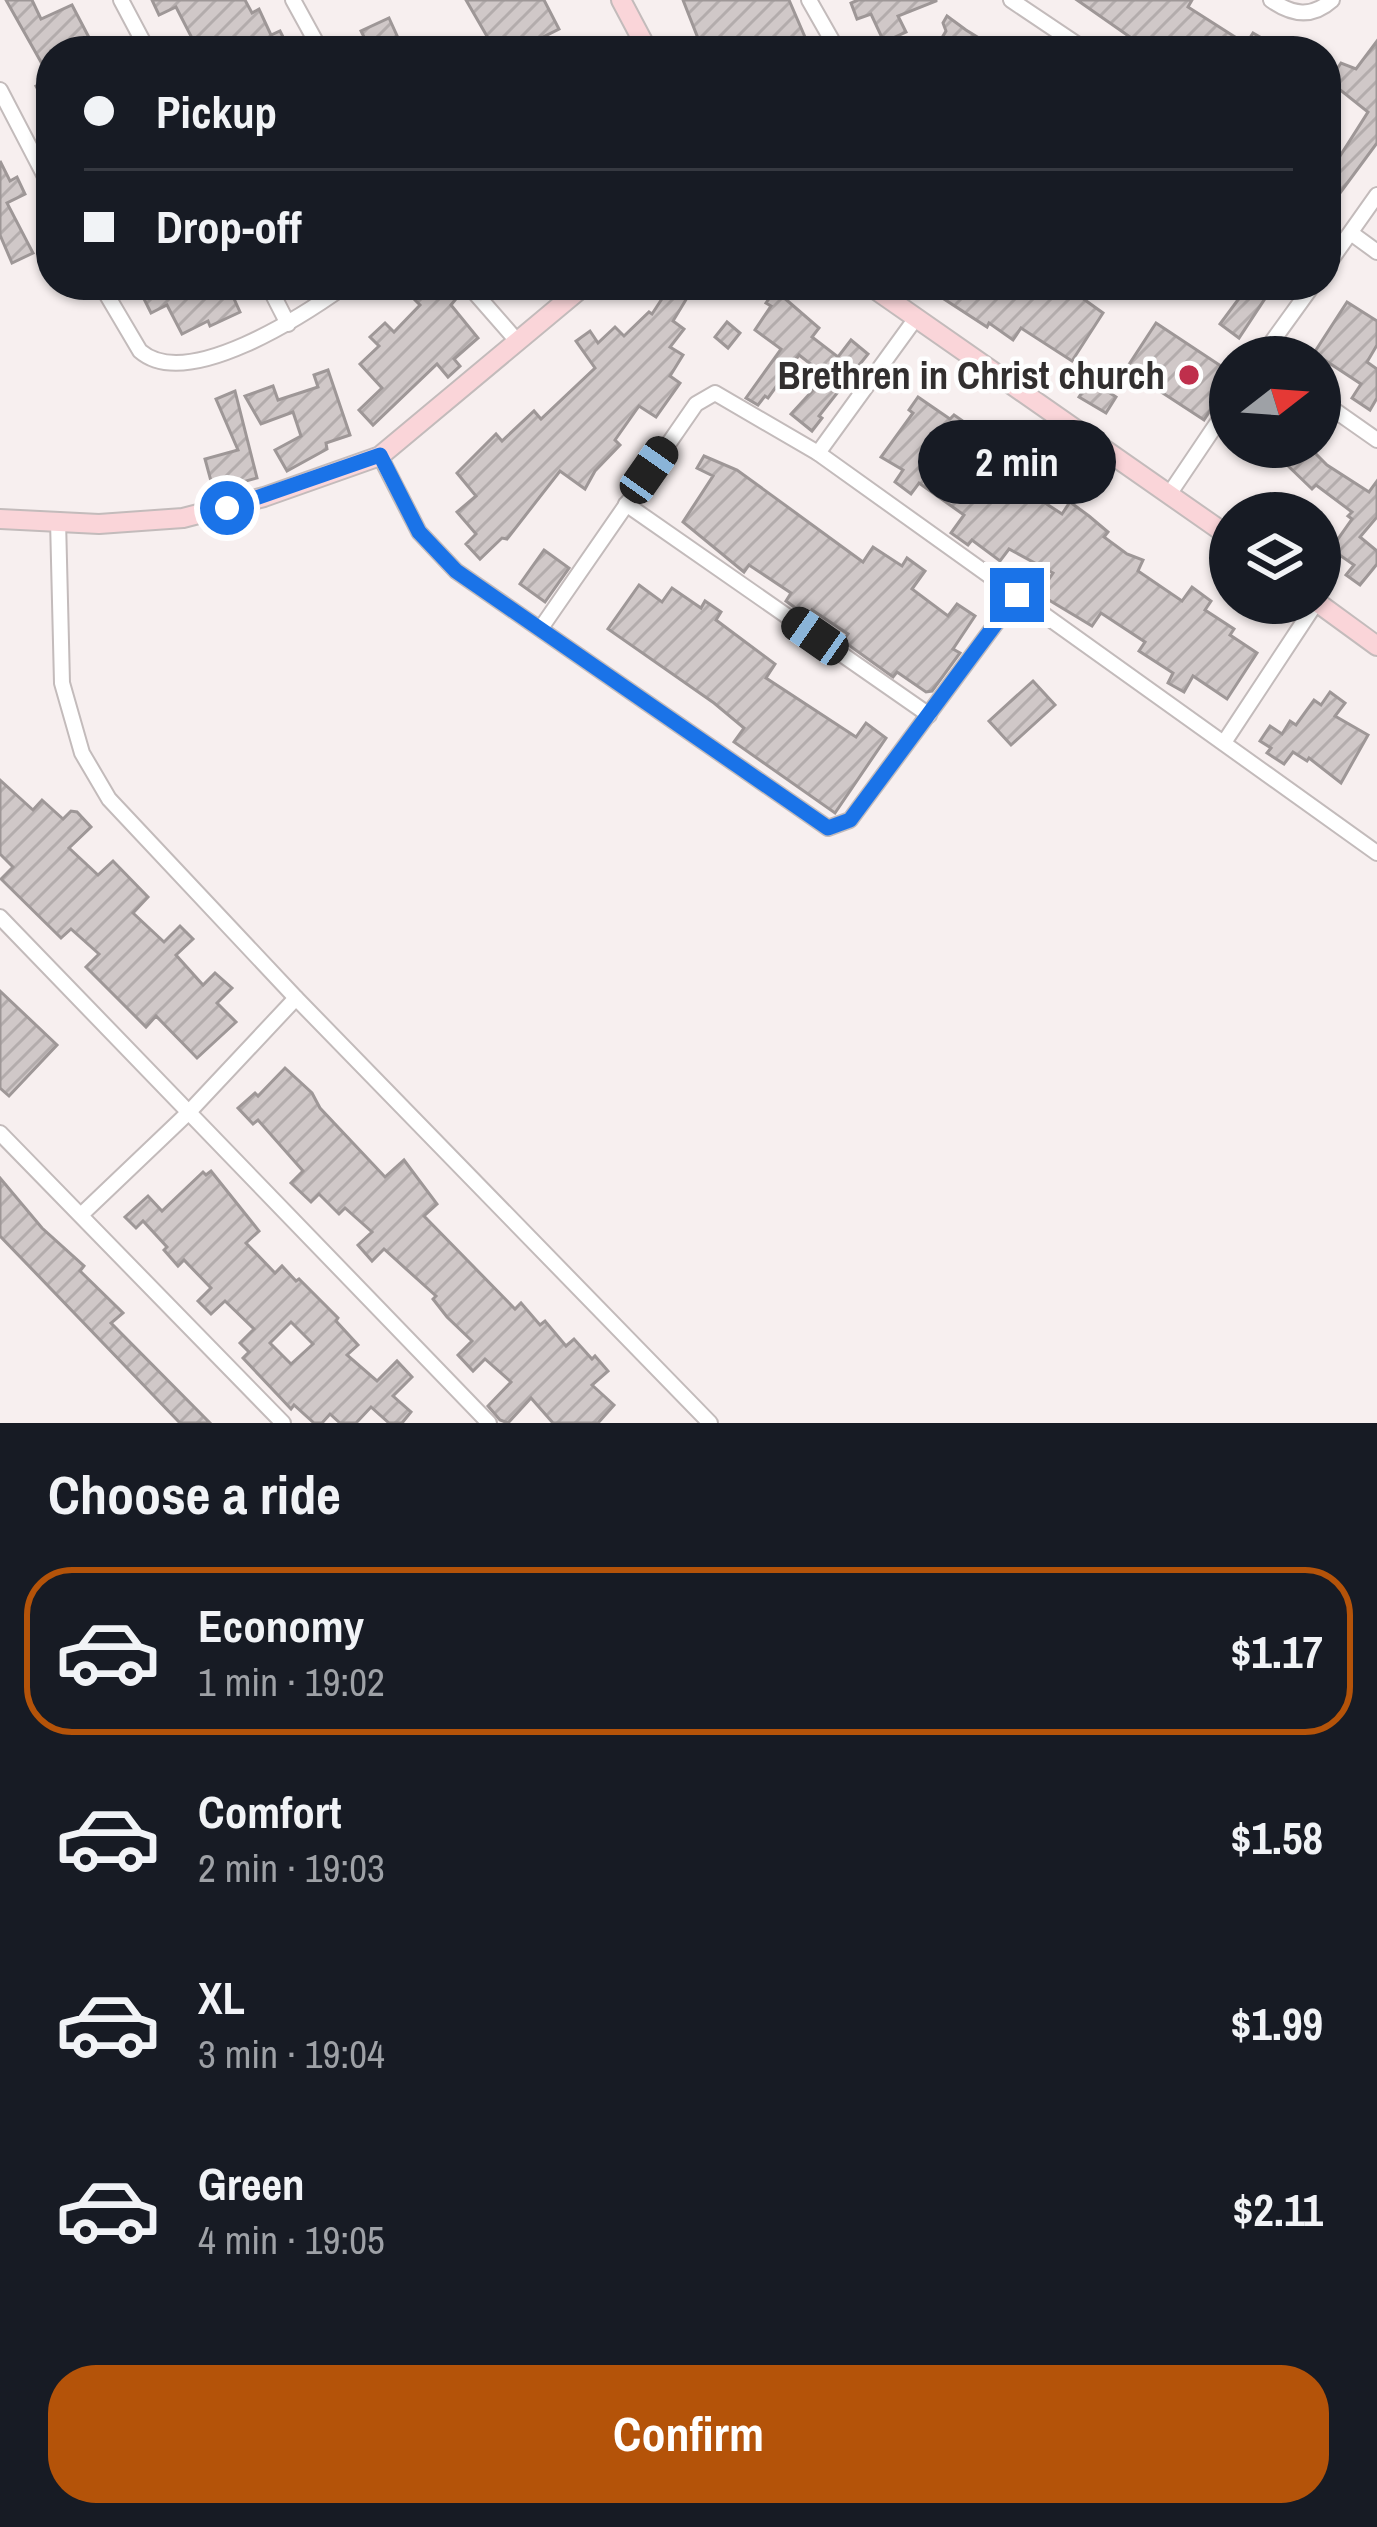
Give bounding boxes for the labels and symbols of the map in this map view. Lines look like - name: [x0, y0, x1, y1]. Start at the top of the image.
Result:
- north arrow: [1209, 336, 1341, 468]
- place label: Brethren in Christ church: [778, 349, 1165, 401]
- marker: Brethren in Christ church: [1176, 362, 1202, 388]
- callout: 2 min: [918, 421, 1116, 505]
- car: [614, 430, 684, 510]
- route start: [200, 481, 254, 535]
- route end: [990, 568, 1044, 622]
- car: [775, 601, 855, 671]

